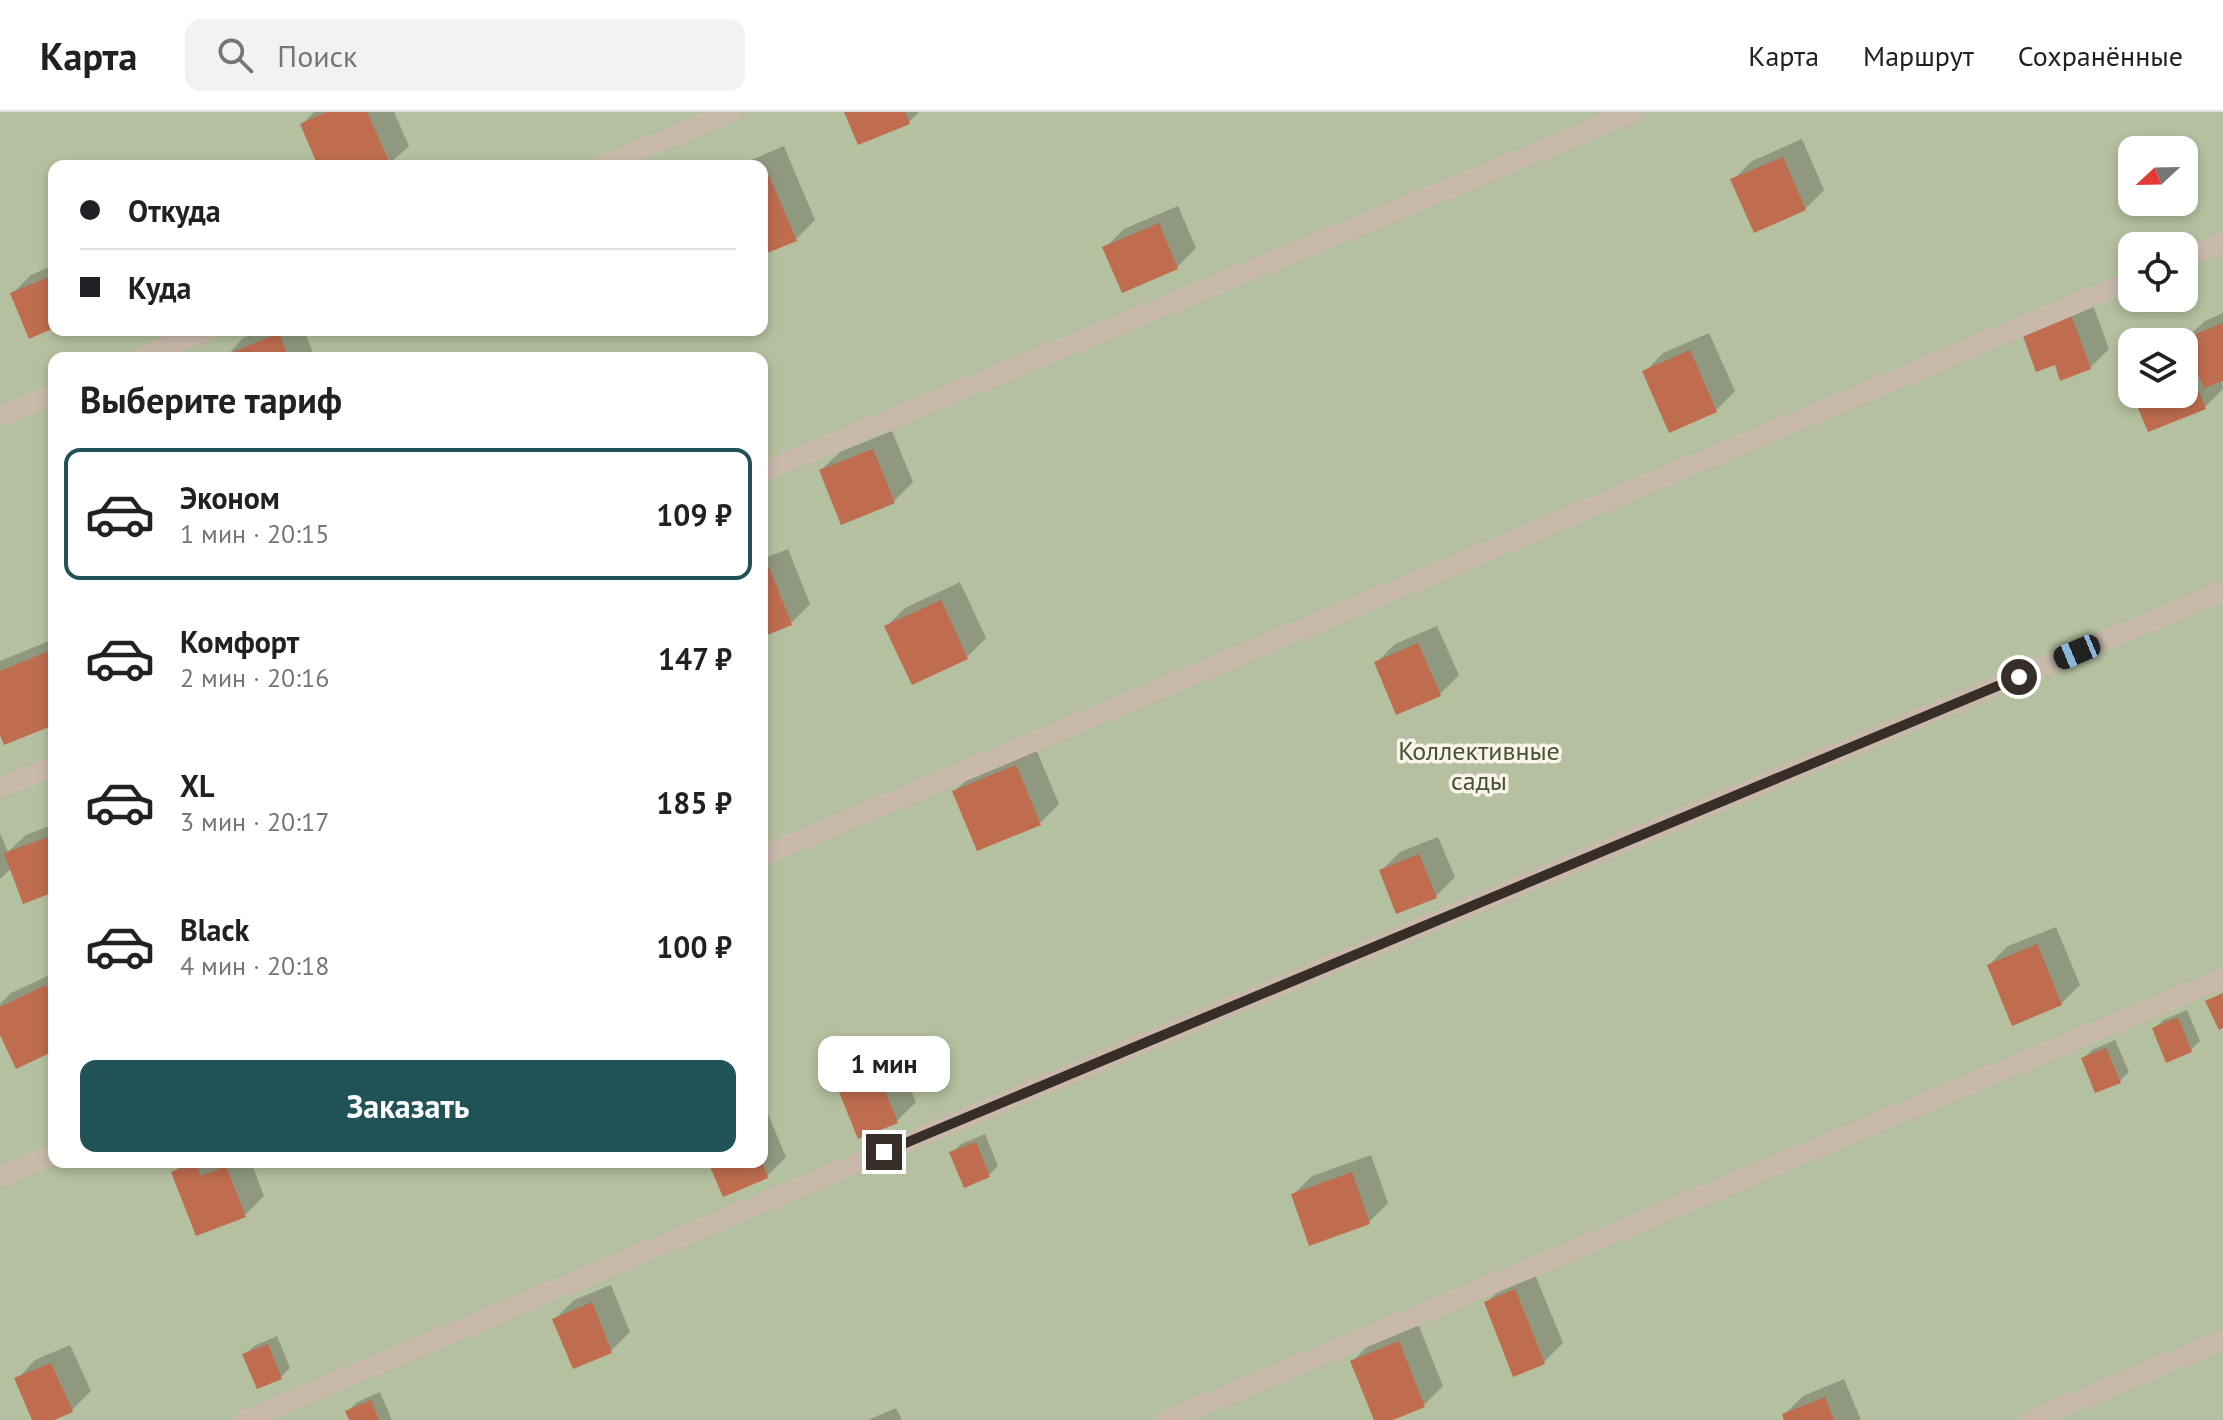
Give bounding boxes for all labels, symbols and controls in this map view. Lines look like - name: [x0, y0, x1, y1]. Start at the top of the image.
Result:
- search box: [185, 19, 745, 91]
- text: Карта: [40, 31, 137, 80]
- icon: search: [213, 33, 257, 77]
- text: Поиск: [277, 36, 357, 75]
- text: Карта: [1748, 37, 1819, 74]
- text: Маршрут: [1863, 37, 1974, 74]
- text: Сохранённые: [2018, 37, 2183, 74]
- north arrow: [2118, 136, 2198, 216]
- map controls: [2118, 136, 2198, 408]
- text: Откуда: [128, 191, 221, 230]
- button: locate: [2118, 232, 2198, 312]
- text: Куда: [128, 268, 191, 307]
- button: layers: [2118, 328, 2198, 408]
- text: Выберите тариф: [80, 376, 342, 423]
- icon: car: [84, 478, 156, 550]
- text: Эконом: [180, 478, 280, 517]
- text: 109 ₽: [656, 495, 732, 534]
- text: 1 мин · 20:15: [180, 517, 329, 550]
- icon: car: [84, 622, 156, 694]
- text: Комфорт: [180, 622, 299, 661]
- car: [2050, 632, 2104, 672]
- text: 147 ₽: [658, 639, 732, 678]
- route start: [2001, 659, 2037, 695]
- text: 2 мин · 20:16: [180, 661, 329, 694]
- park label: Коллективные сады: [1398, 734, 1560, 797]
- icon: car: [84, 766, 156, 838]
- text: XL: [180, 766, 214, 805]
- text: 185 ₽: [656, 783, 732, 822]
- text: 3 мин · 20:17: [180, 805, 329, 838]
- icon: car: [84, 910, 156, 982]
- text: Black: [180, 910, 249, 949]
- text: 100 ₽: [656, 927, 732, 966]
- text: 4 мин · 20:18: [180, 949, 329, 982]
- callout: 1 мин: [818, 1036, 950, 1092]
- text: 1 мин: [851, 1047, 917, 1080]
- button: Заказать: [80, 1060, 736, 1152]
- route end: [866, 1134, 902, 1170]

